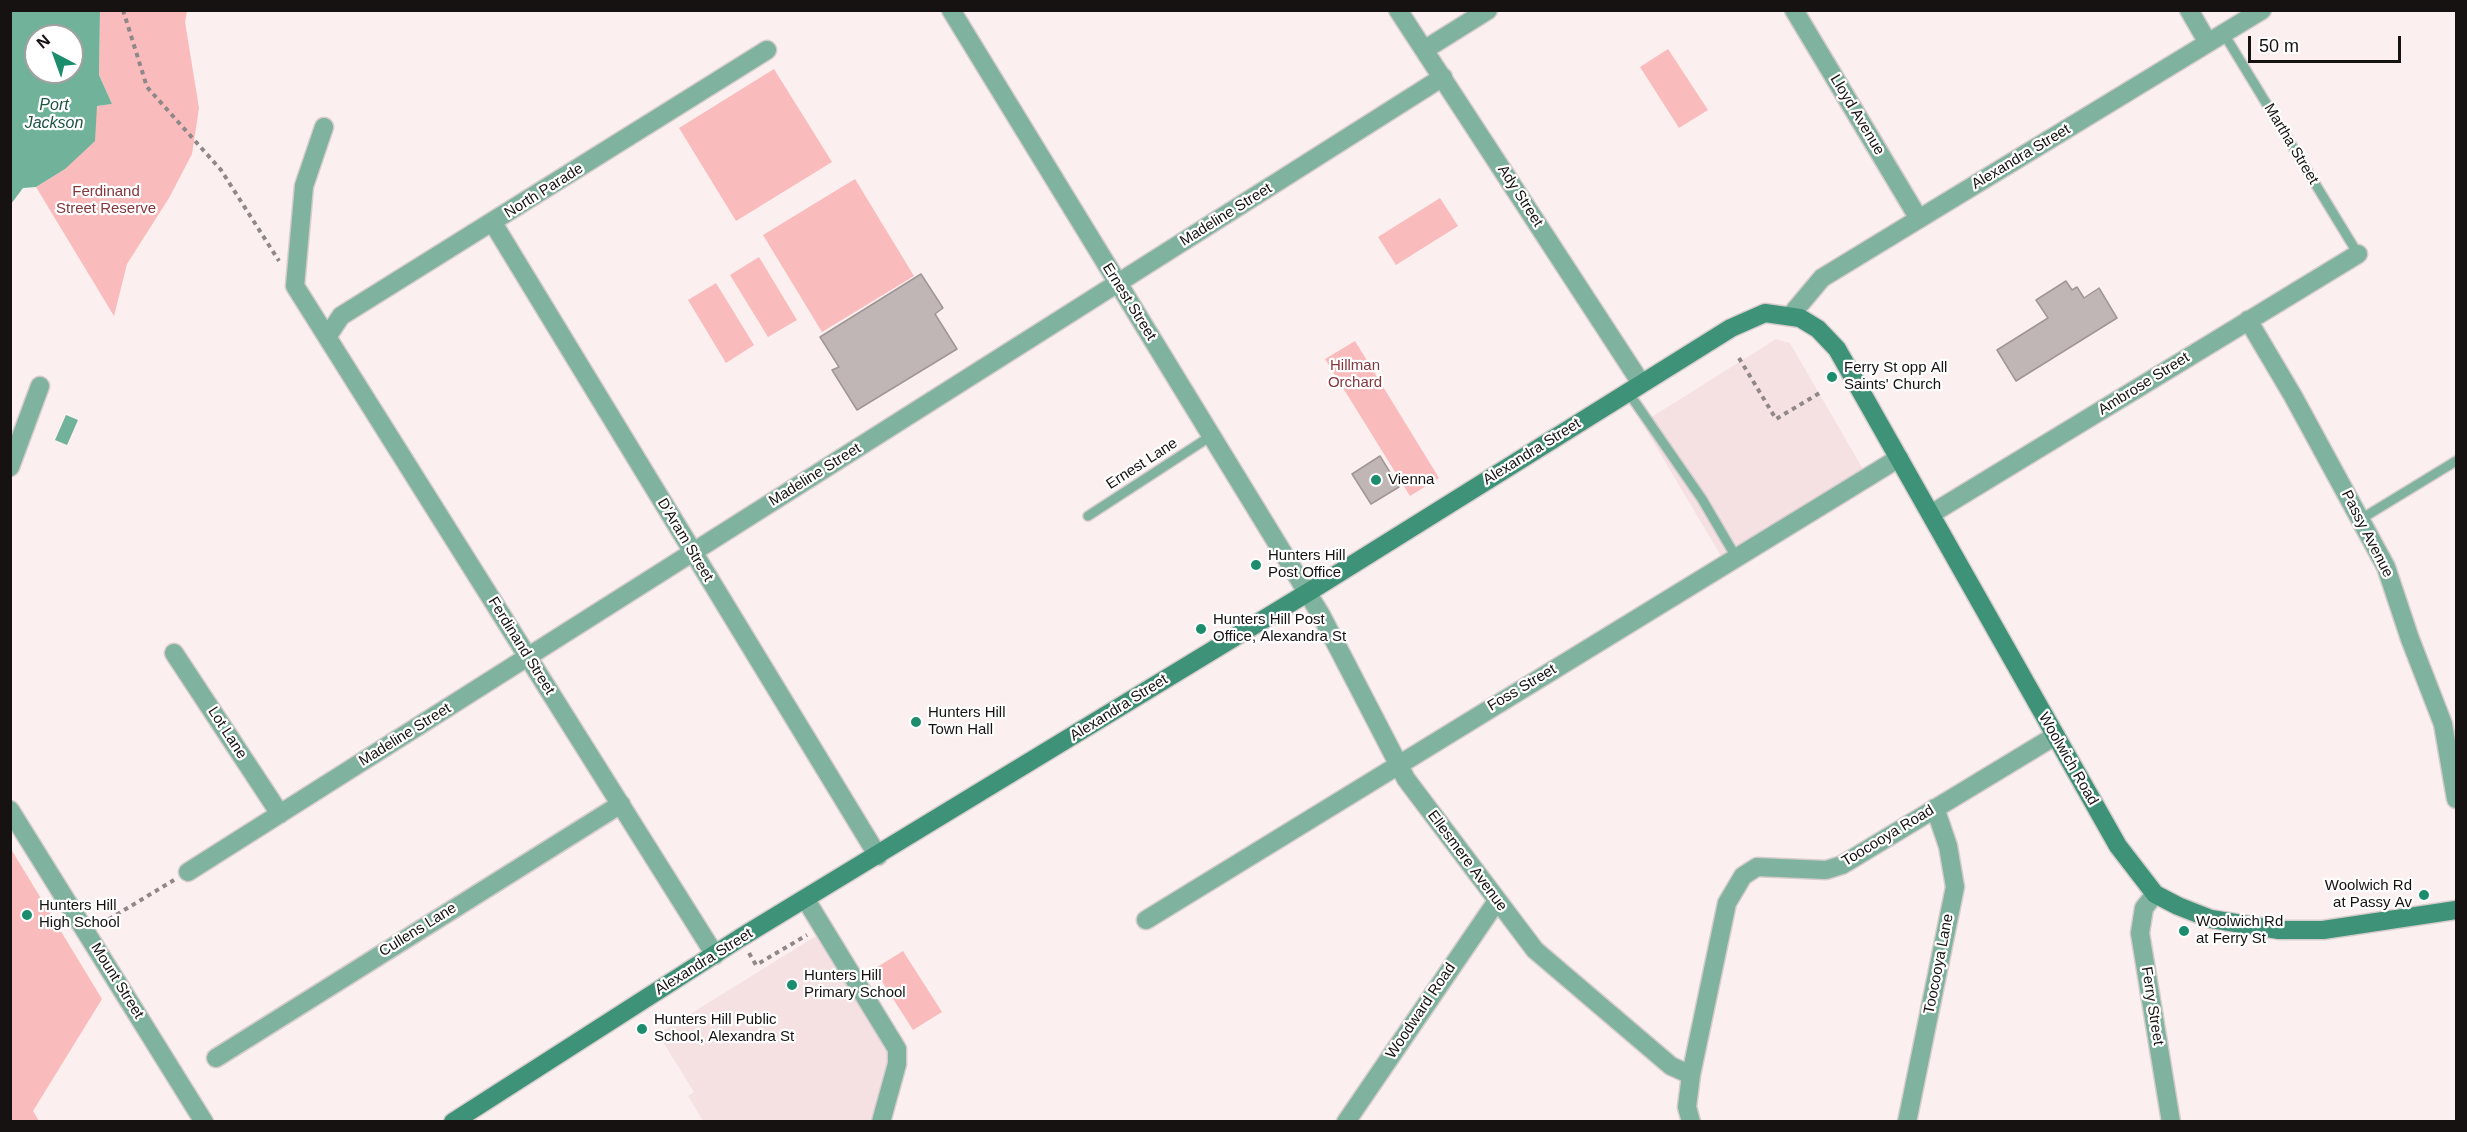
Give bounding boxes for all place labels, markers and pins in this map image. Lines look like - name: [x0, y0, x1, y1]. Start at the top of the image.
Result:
- place label: Ferry St opp All Saints' Church: [1844, 359, 1947, 394]
- marker: Ferry St opp All Saints' Church: [1825, 370, 1839, 384]
- place label: Vienna: [1388, 471, 1434, 489]
- marker: Vienna: [1369, 473, 1383, 487]
- place label: Hunters Hill Post Office: [1268, 547, 1346, 582]
- marker: Hunters Hill Post Office: [1249, 558, 1263, 572]
- place label: Hunters Hill Post Office, Alexandra St: [1213, 611, 1346, 646]
- marker: Hunters Hill Post Office, Alexandra St: [1194, 622, 1208, 636]
- place label: Hunters Hill Town Hall: [928, 704, 1006, 739]
- marker: Hunters Hill Town Hall: [909, 715, 923, 729]
- place label: Woolwich Rd at Passy Av: [2325, 877, 2412, 912]
- marker: Woolwich Rd at Passy Av: [2417, 888, 2431, 902]
- place label: Hunters Hill High School: [39, 897, 120, 932]
- marker: Hunters Hill High School: [20, 908, 34, 922]
- place label: Woolwich Rd at Ferry St: [2196, 913, 2283, 948]
- marker: Woolwich Rd at Ferry St: [2177, 924, 2191, 938]
- place label: Hunters Hill Primary School: [804, 967, 906, 1002]
- marker: Hunters Hill Primary School: [785, 978, 799, 992]
- place label: Hunters Hill Public School, Alexandra St: [654, 1011, 794, 1046]
- marker: Hunters Hill Public School, Alexandra St: [635, 1022, 649, 1036]

